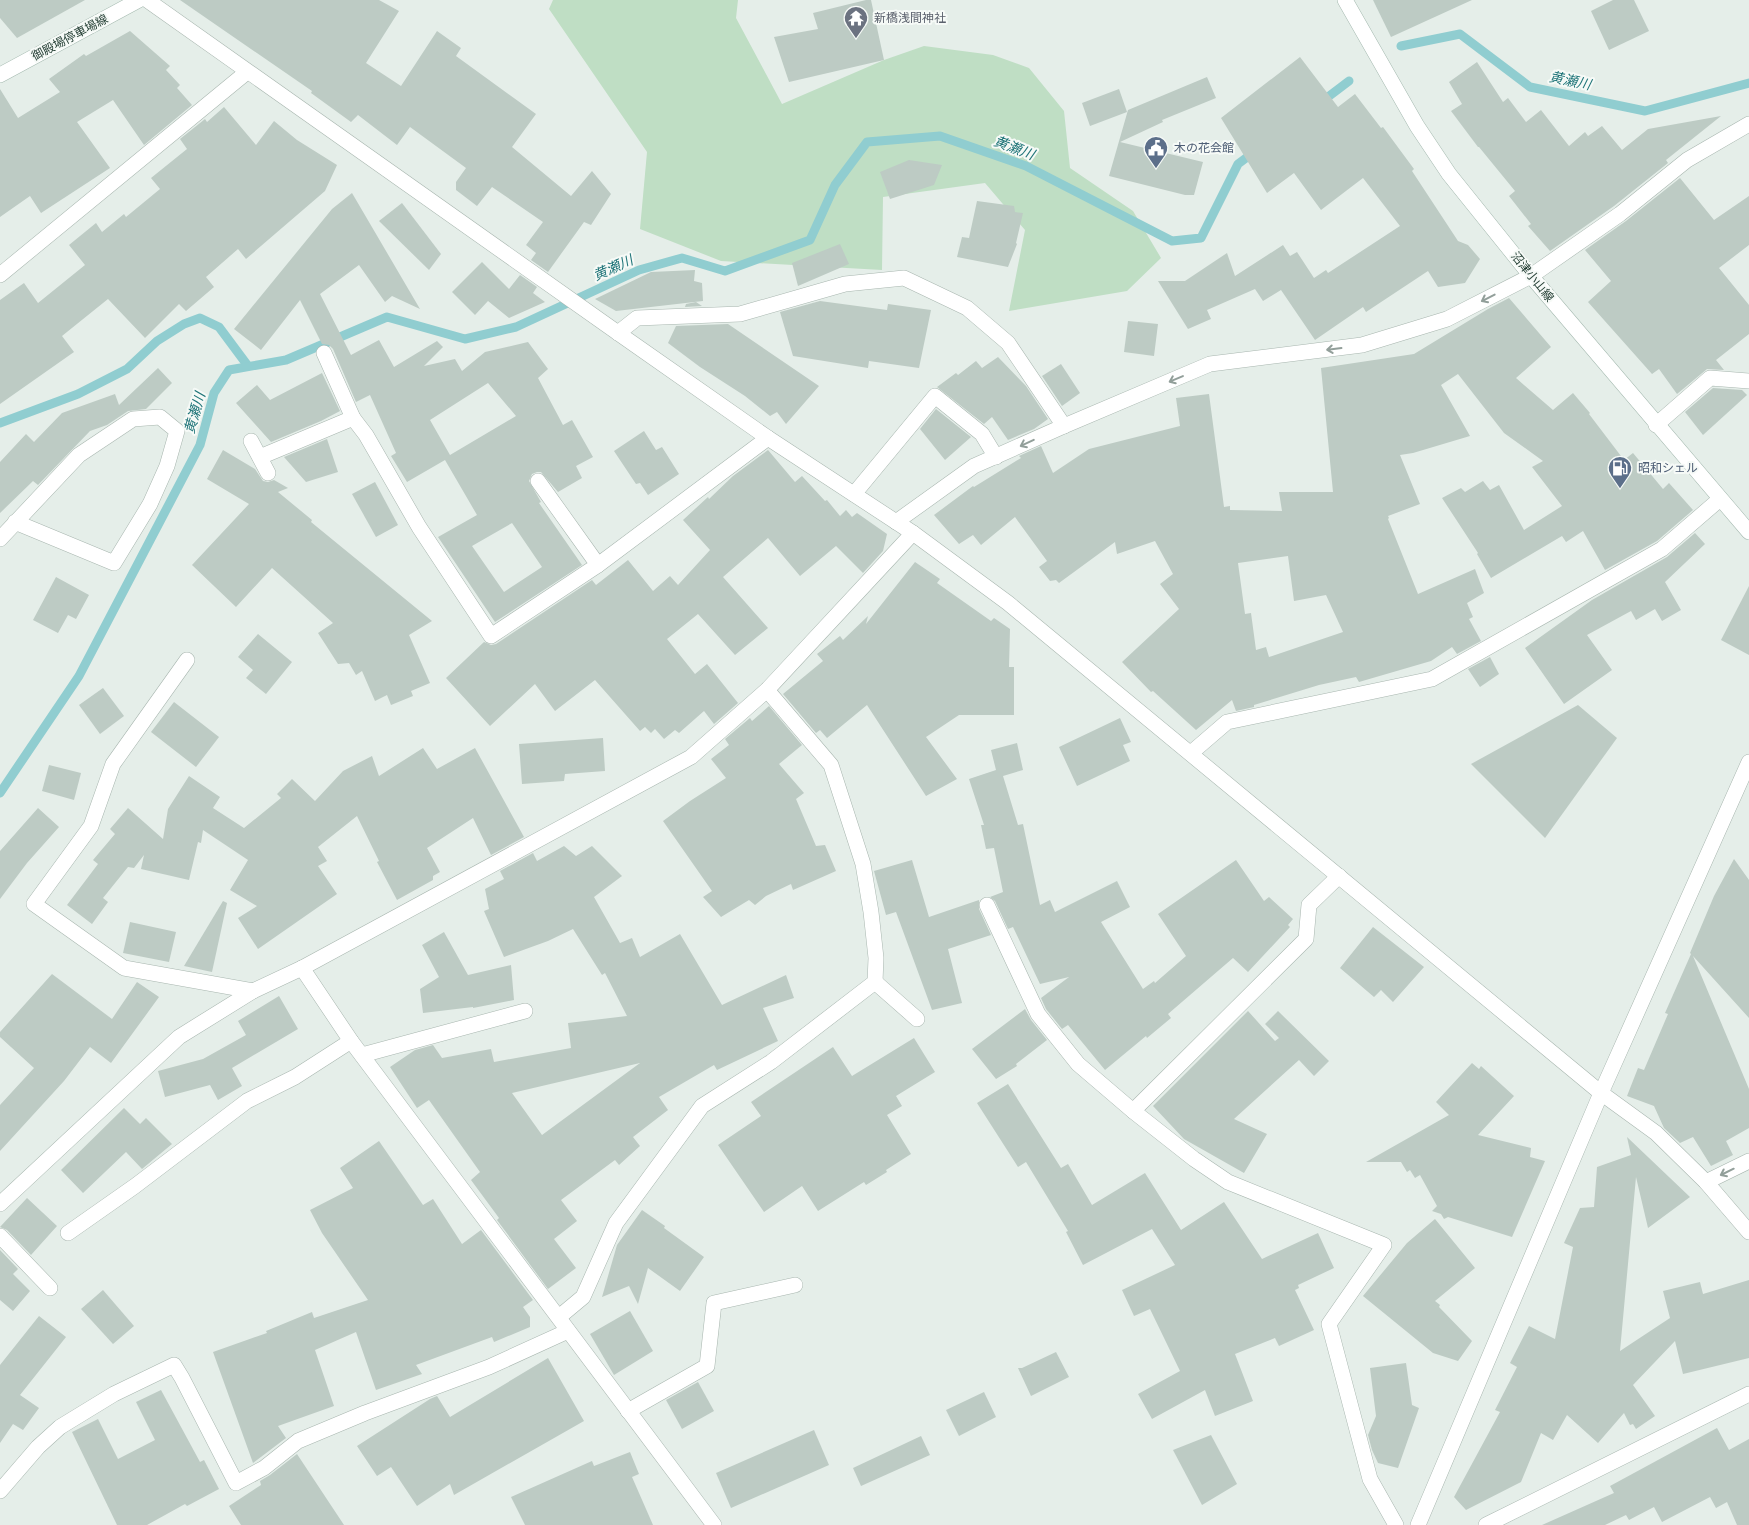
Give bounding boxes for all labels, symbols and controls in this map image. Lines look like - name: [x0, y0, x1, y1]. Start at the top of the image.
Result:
- temple icon: 新橋浅間神社: [843, 5, 869, 39]
- place label: 新橋浅間神社: [874, 11, 946, 26]
- street label: 御殿場停車場線: [29, 12, 111, 64]
- water label: 黄瀬川: [1548, 68, 1594, 94]
- water label: 黄瀬川: [991, 133, 1039, 164]
- public building icon: 木の花会館: [1143, 135, 1169, 169]
- place label: 木の花会館: [1174, 141, 1234, 156]
- street label: 沼津小山線: [1507, 249, 1557, 305]
- water label: 黄瀬川: [590, 251, 637, 284]
- one-way arrow: [1480, 293, 1495, 303]
- one-way arrow: [1327, 344, 1343, 354]
- one-way arrow: [1169, 374, 1184, 384]
- water label: 黄瀬川: [181, 389, 210, 436]
- one-way arrow: [1020, 438, 1035, 448]
- fuel station icon: 昭和シェル: [1607, 455, 1633, 489]
- place label: 昭和シェル: [1638, 461, 1698, 476]
- one-way arrow: [1720, 1167, 1735, 1177]

